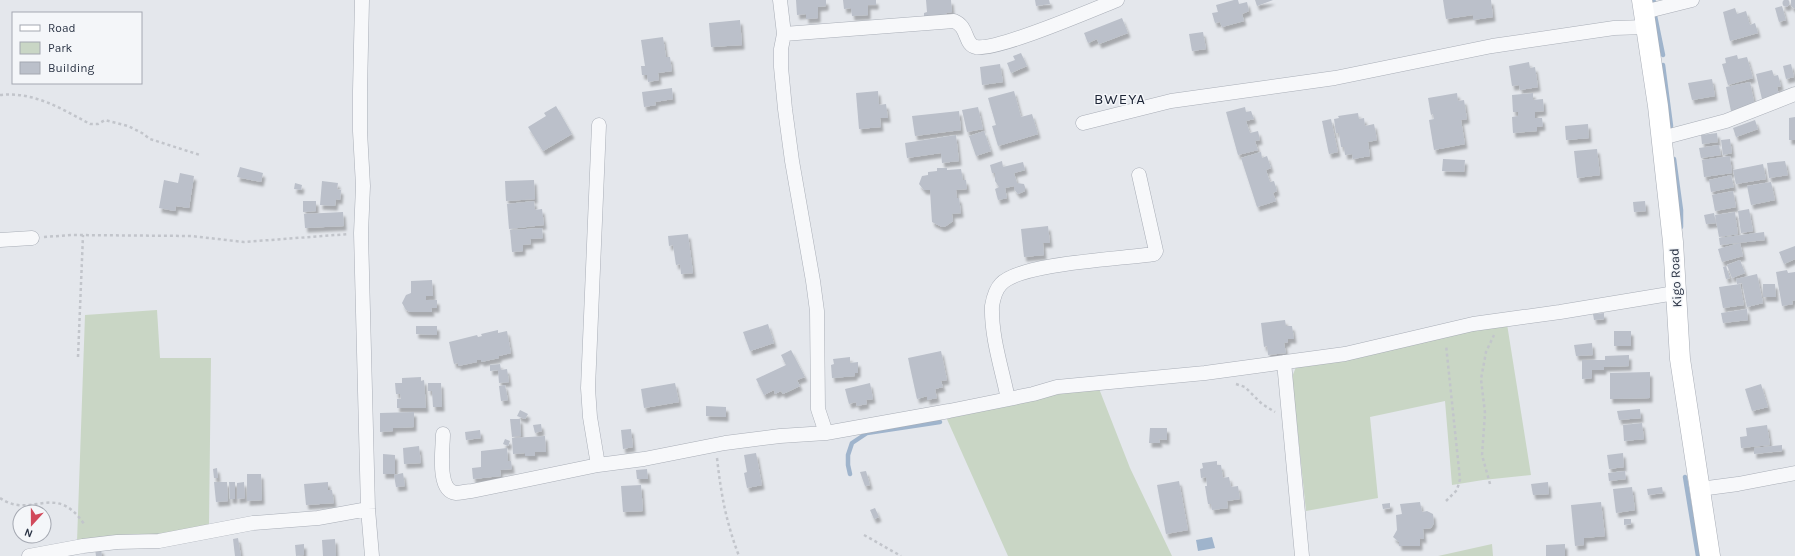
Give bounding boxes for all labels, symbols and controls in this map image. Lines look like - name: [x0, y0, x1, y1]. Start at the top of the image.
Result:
- legend: [12, 12, 142, 84]
- text: Road: [48, 21, 76, 35]
- text: Park: [48, 41, 73, 55]
- text: Building: [48, 61, 95, 75]
- district label: BWEYA: [1094, 90, 1146, 108]
- street label: Kigo Road: [1666, 248, 1685, 308]
- north arrow: [12, 504, 52, 544]
- text: N: [23, 525, 35, 540]

